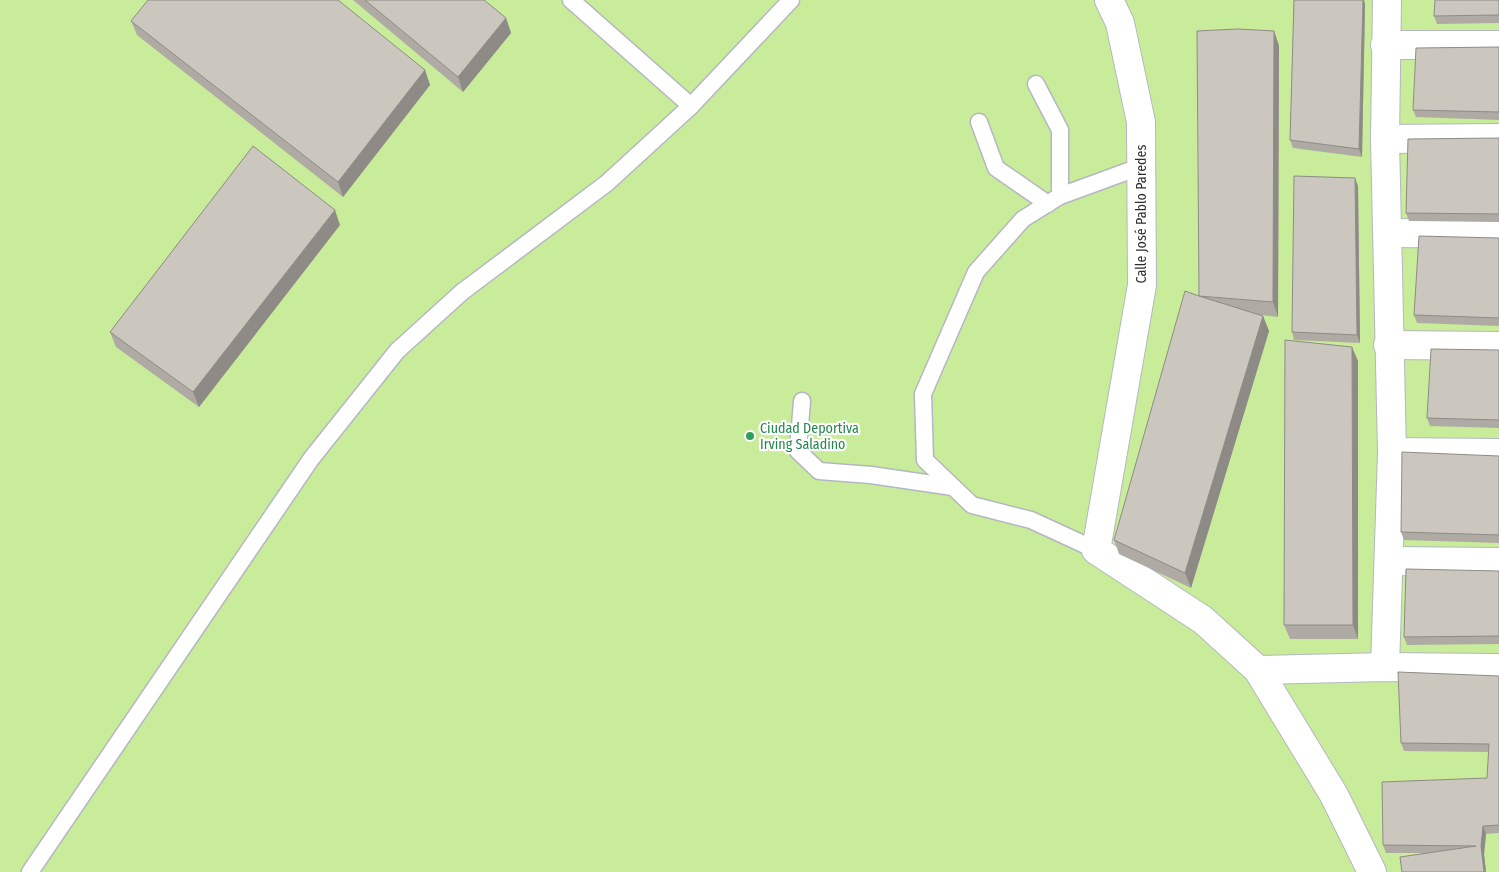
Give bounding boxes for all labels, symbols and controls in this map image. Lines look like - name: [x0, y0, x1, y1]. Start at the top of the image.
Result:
- street label: Calle José Pablo Paredes: [1133, 144, 1150, 284]
- place label: Ciudad Deportiva Irving Saladino: [760, 420, 859, 453]
- marker: Ciudad Deportiva Irving Saladino: [744, 430, 756, 442]

